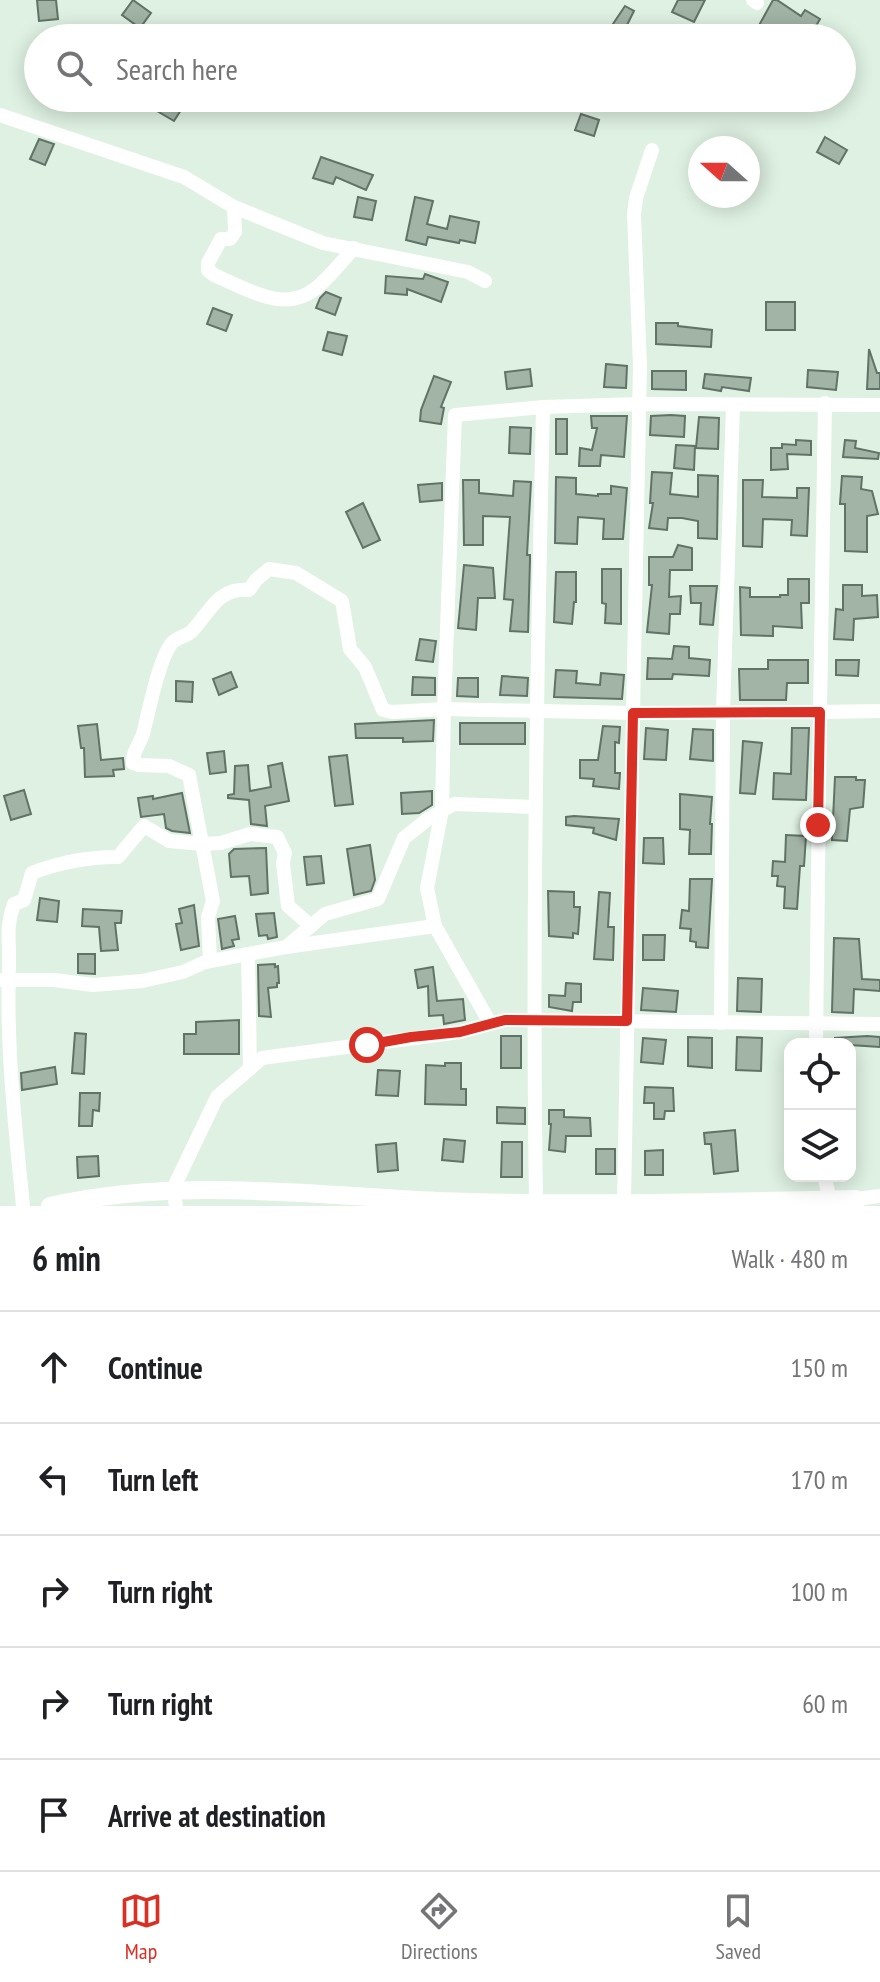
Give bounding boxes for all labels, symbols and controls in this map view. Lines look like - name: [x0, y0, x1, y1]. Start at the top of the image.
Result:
- search box: [24, 24, 856, 112]
- icon: search: [52, 46, 96, 90]
- text: Search here: [116, 49, 238, 88]
- north arrow: [688, 136, 760, 208]
- route end: [800, 807, 836, 843]
- route start: [349, 1027, 385, 1063]
- map controls: [784, 1038, 856, 1182]
- button: locate: [784, 1038, 856, 1110]
- button: layers: [784, 1110, 856, 1182]
- text: 6 min: [32, 1236, 101, 1280]
- text: Walk · 480 m: [731, 1242, 848, 1275]
- icon: ahead: [32, 1345, 76, 1389]
- text: Continue: [108, 1348, 203, 1387]
- text: 150 m: [790, 1351, 848, 1384]
- icon: left: [32, 1457, 76, 1501]
- text: Turn left: [108, 1460, 198, 1499]
- text: 170 m: [790, 1463, 848, 1496]
- icon: right: [32, 1569, 76, 1613]
- text: Turn right: [108, 1572, 212, 1611]
- text: 100 m: [790, 1575, 848, 1608]
- icon: right: [32, 1681, 76, 1725]
- text: Turn right: [108, 1684, 212, 1723]
- text: 60 m: [802, 1687, 848, 1720]
- icon: arrive: [32, 1793, 76, 1837]
- text: Arrive at destination: [108, 1796, 326, 1835]
- tab: Map: [119, 1889, 163, 1965]
- tab: Directions: [401, 1889, 478, 1965]
- tab: Saved: [716, 1889, 761, 1965]

